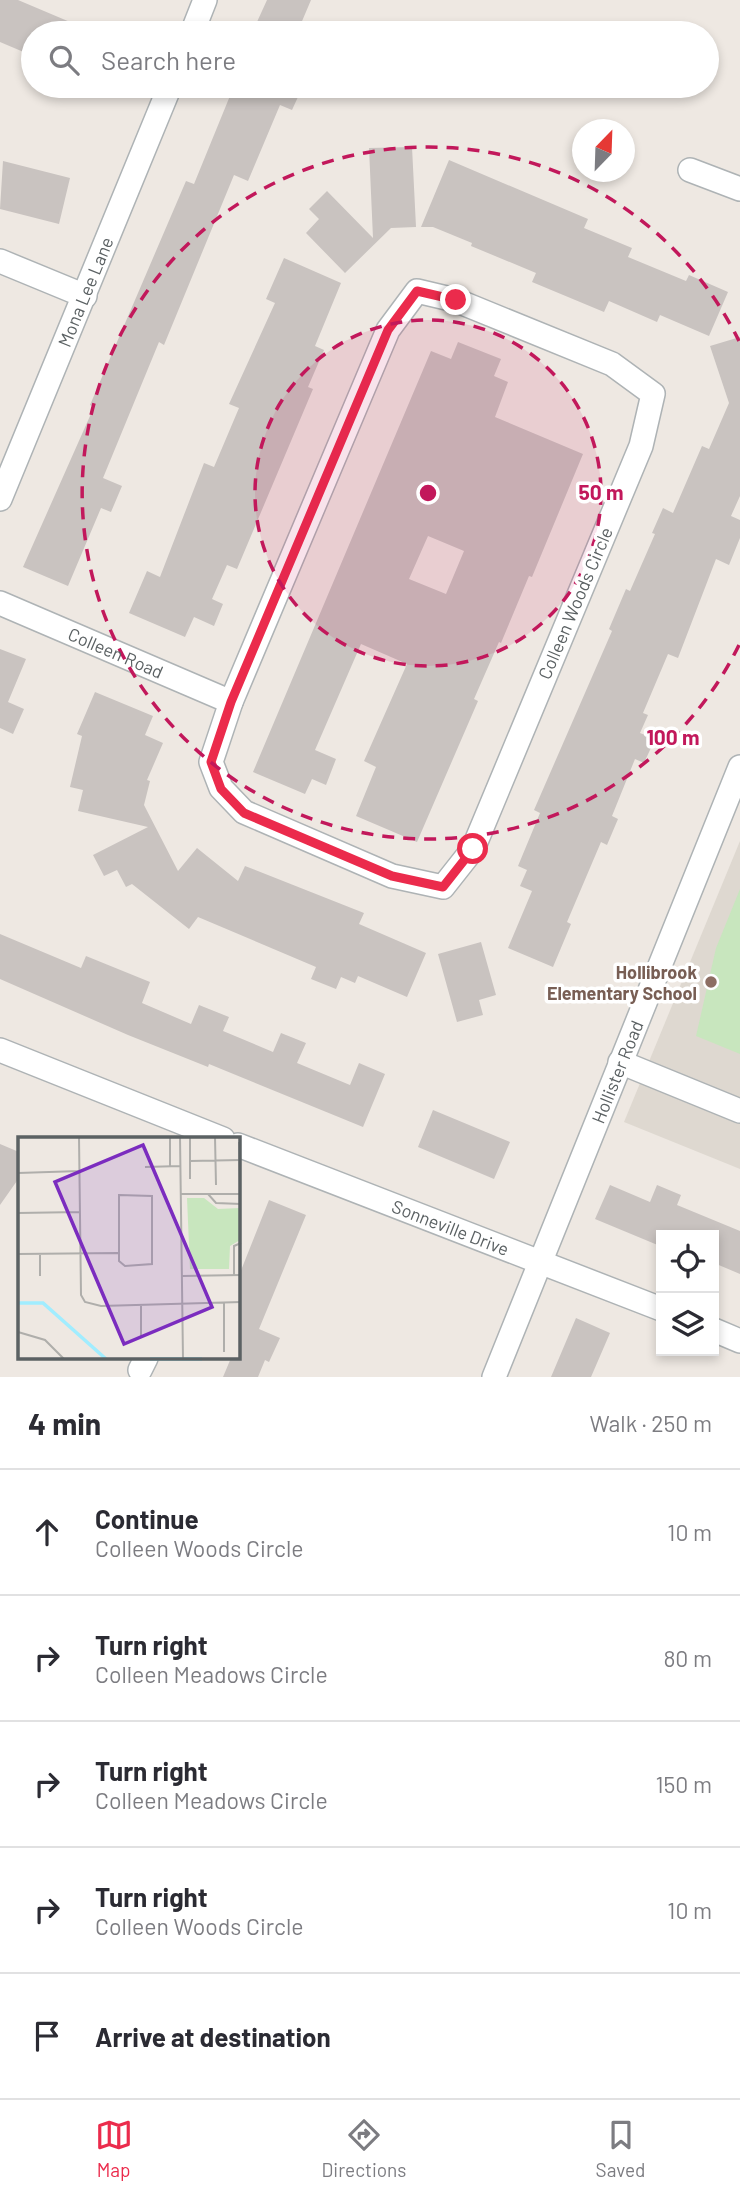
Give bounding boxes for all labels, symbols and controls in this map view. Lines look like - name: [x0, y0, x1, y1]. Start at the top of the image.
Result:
- search box: [21, 21, 719, 98]
- icon: search: [45, 41, 83, 79]
- text: Search here: [101, 44, 236, 75]
- north arrow: [572, 119, 635, 182]
- street label: Mona Lee Lane: [53, 234, 118, 350]
- route end: [440, 284, 471, 315]
- text: 50 m: [578, 479, 624, 504]
- centre of rings: [416, 481, 440, 505]
- street label: Colleen Woods Circle: [533, 524, 617, 682]
- street label: Colleen Road: [65, 623, 167, 683]
- text: 100 m: [646, 724, 700, 749]
- route start: [457, 833, 488, 864]
- place label: Hollibrook Elementary School: [547, 961, 697, 1004]
- marker: Hollibrook Elementary School: [703, 974, 719, 990]
- street label: Hollister Road: [586, 1017, 648, 1127]
- inset map: [18, 1137, 240, 1360]
- street label: Sonneville Drive: [389, 1195, 512, 1260]
- map controls: [656, 1230, 719, 1356]
- button: locate: [656, 1230, 719, 1293]
- button: layers: [656, 1293, 719, 1356]
- text: 4 min: [28, 1405, 101, 1441]
- text: Walk · 250 m: [590, 1409, 712, 1437]
- text: Continue: [95, 1503, 199, 1534]
- icon: ahead: [28, 1513, 66, 1551]
- text: 10 m: [667, 1518, 712, 1546]
- text: Colleen Woods Circle: [95, 1534, 304, 1562]
- text: Turn right: [95, 1629, 208, 1660]
- icon: right: [28, 1639, 66, 1677]
- text: 80 m: [663, 1644, 712, 1672]
- text: Colleen Meadows Circle: [95, 1660, 328, 1688]
- text: Turn right: [95, 1755, 208, 1786]
- icon: right: [28, 1765, 66, 1803]
- text: 150 m: [656, 1770, 712, 1798]
- text: Colleen Meadows Circle: [95, 1786, 328, 1814]
- text: Turn right: [95, 1881, 208, 1912]
- icon: right: [28, 1891, 66, 1929]
- text: 10 m: [667, 1896, 712, 1924]
- text: Colleen Woods Circle: [95, 1912, 304, 1940]
- icon: arrive: [28, 2017, 66, 2055]
- text: Arrive at destination: [95, 2021, 331, 2052]
- tab: Map: [95, 2116, 133, 2181]
- tab: Directions: [322, 2116, 407, 2181]
- tab: Saved: [596, 2116, 645, 2181]

